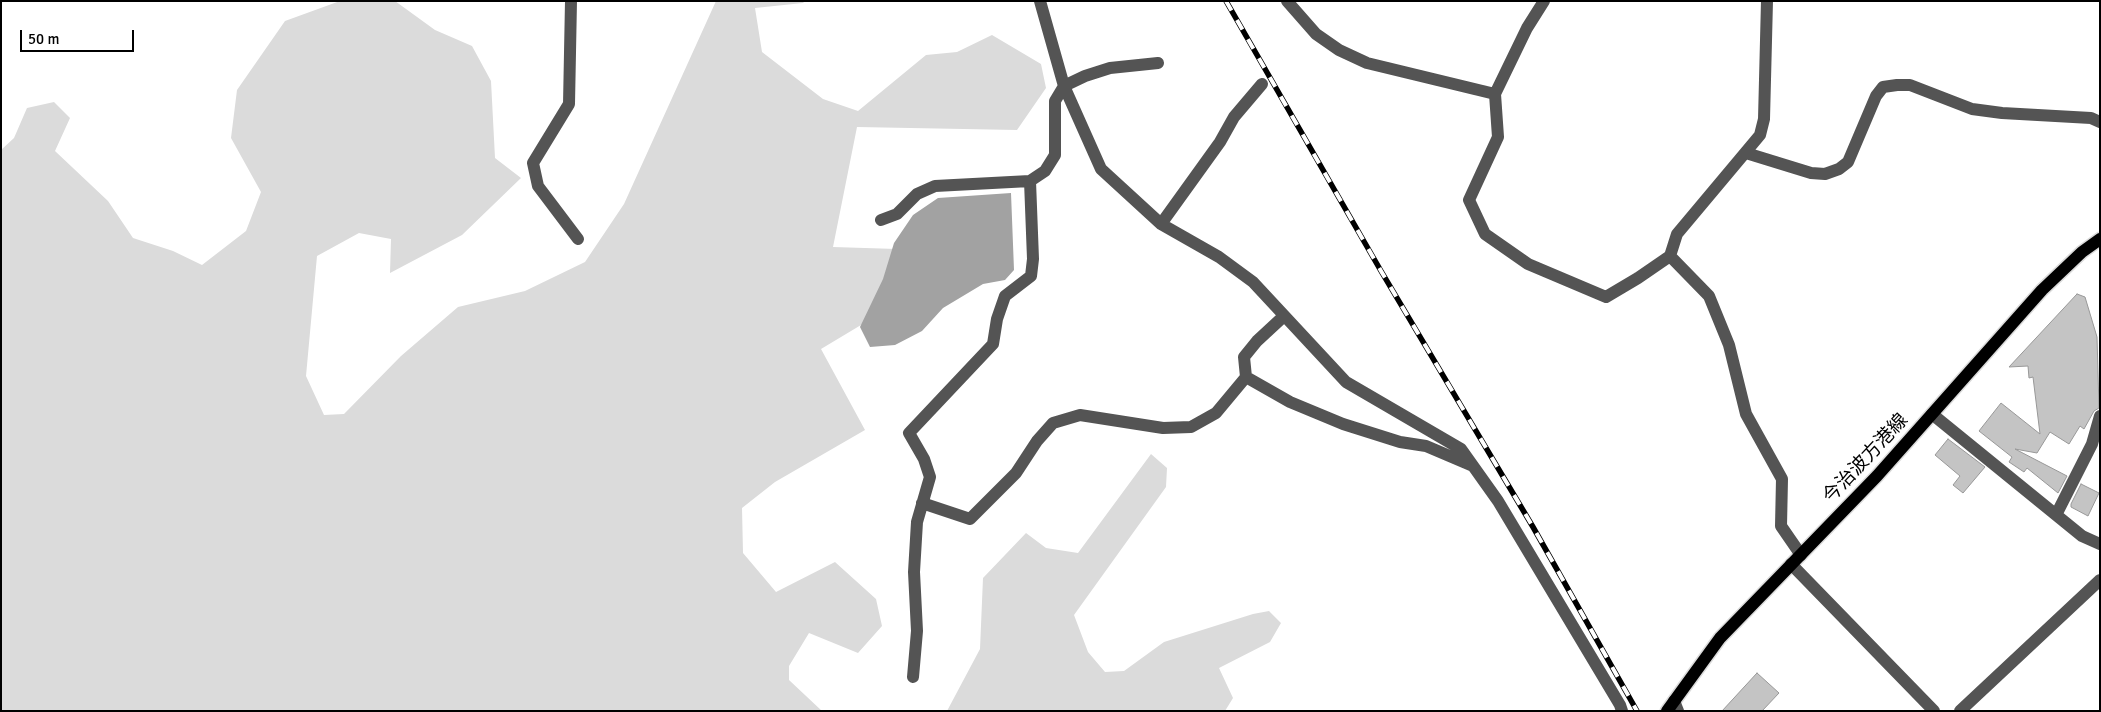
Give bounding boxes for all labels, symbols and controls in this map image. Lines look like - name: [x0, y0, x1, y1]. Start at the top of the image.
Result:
- scale bar: [22, 20, 136, 52]
- text: 50 m: [28, 30, 59, 48]
- street label: 今治波方港線: [1819, 410, 1913, 508]

